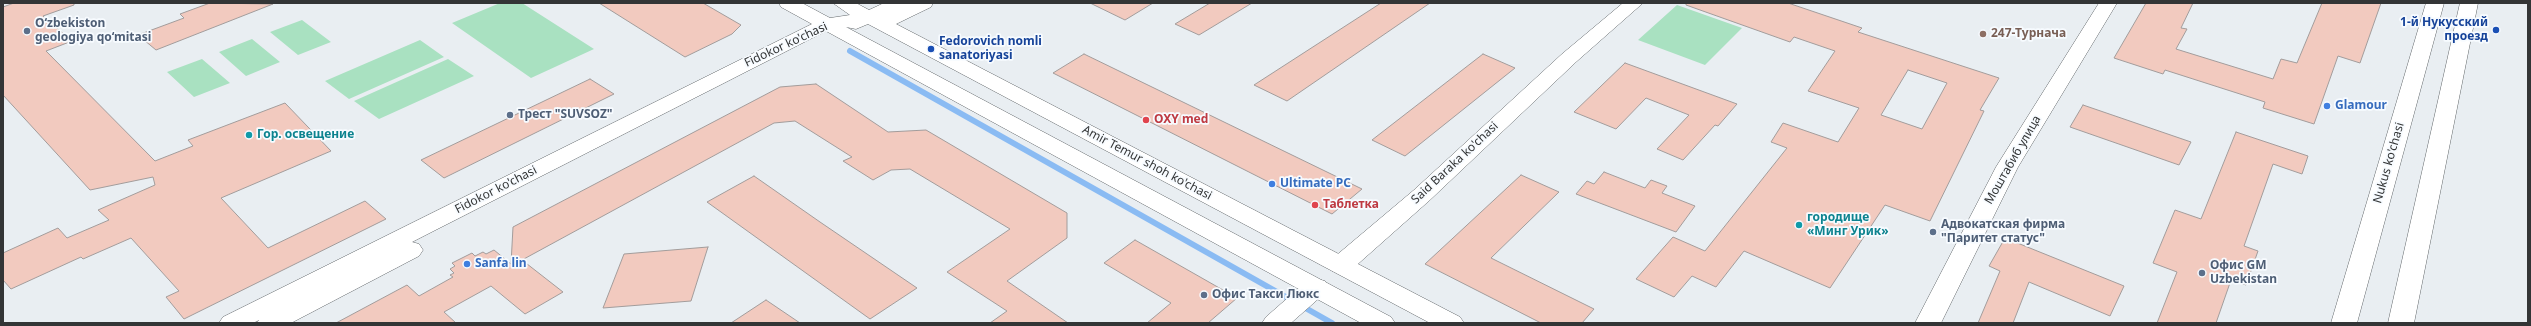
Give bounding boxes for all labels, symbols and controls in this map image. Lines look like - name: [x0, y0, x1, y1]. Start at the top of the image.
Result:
- place label: 1-й Нукусский проезд: [2400, 16, 2488, 44]
- place label: O‘zbekiston geologiya qo‘mitasi: [35, 17, 151, 45]
- street label: Fidokor ko'chasi: [742, 19, 830, 71]
- marker: 1-й Нукусский проезд: [2491, 25, 2501, 35]
- marker: O‘zbekiston geologiya qo‘mitasi: [22, 26, 32, 36]
- place label: 247-Турнача: [1991, 27, 2066, 41]
- marker: 247-Турнача: [1978, 29, 1988, 39]
- place label: Fedorovich nomli sanatoriyasi: [939, 35, 1042, 63]
- marker: Fedorovich nomli sanatoriyasi: [926, 44, 936, 54]
- place label: Glamour: [2335, 99, 2387, 113]
- marker: Glamour: [2322, 101, 2332, 111]
- place label: Трест "SUVSOZ": [518, 108, 613, 122]
- marker: Трест "SUVSOZ": [505, 110, 515, 120]
- place label: OXY med: [1154, 113, 1208, 127]
- street label: Моштабиб улица: [1982, 113, 2044, 207]
- marker: OXY med: [1141, 115, 1151, 125]
- street label: Said Baraka ko'chasi: [1409, 119, 1501, 207]
- street label: Nukus ko'chasi: [2371, 121, 2407, 205]
- street label: Amir Temur shoh ko'chasi: [1080, 123, 1214, 203]
- place label: Гор. освещение: [257, 128, 354, 142]
- marker: Гор. освещение: [244, 130, 254, 140]
- street label: Fidokor ko'chasi: [453, 163, 539, 217]
- place label: Ultimate PC: [1280, 177, 1351, 191]
- marker: Ultimate PC: [1267, 179, 1277, 189]
- place label: Таблетка: [1323, 198, 1379, 212]
- marker: Таблетка: [1310, 200, 1320, 210]
- place label: городище «Минг Урик»: [1807, 211, 1889, 239]
- place label: Адвокатская фирма "Паритет статус": [1941, 218, 2065, 246]
- marker: городище «Минг Урик»: [1794, 220, 1804, 230]
- marker: Адвокатская фирма "Паритет статус": [1928, 227, 1938, 237]
- place label: Sanfa lin: [475, 257, 527, 271]
- marker: Sanfa lin: [462, 259, 472, 269]
- place label: Офис GM Uzbekistan: [2210, 259, 2277, 287]
- marker: Офис GM Uzbekistan: [2197, 268, 2207, 278]
- place label: Офис Такси Люкс: [1212, 288, 1319, 302]
- marker: Офис Такси Люкс: [1199, 290, 1209, 300]

